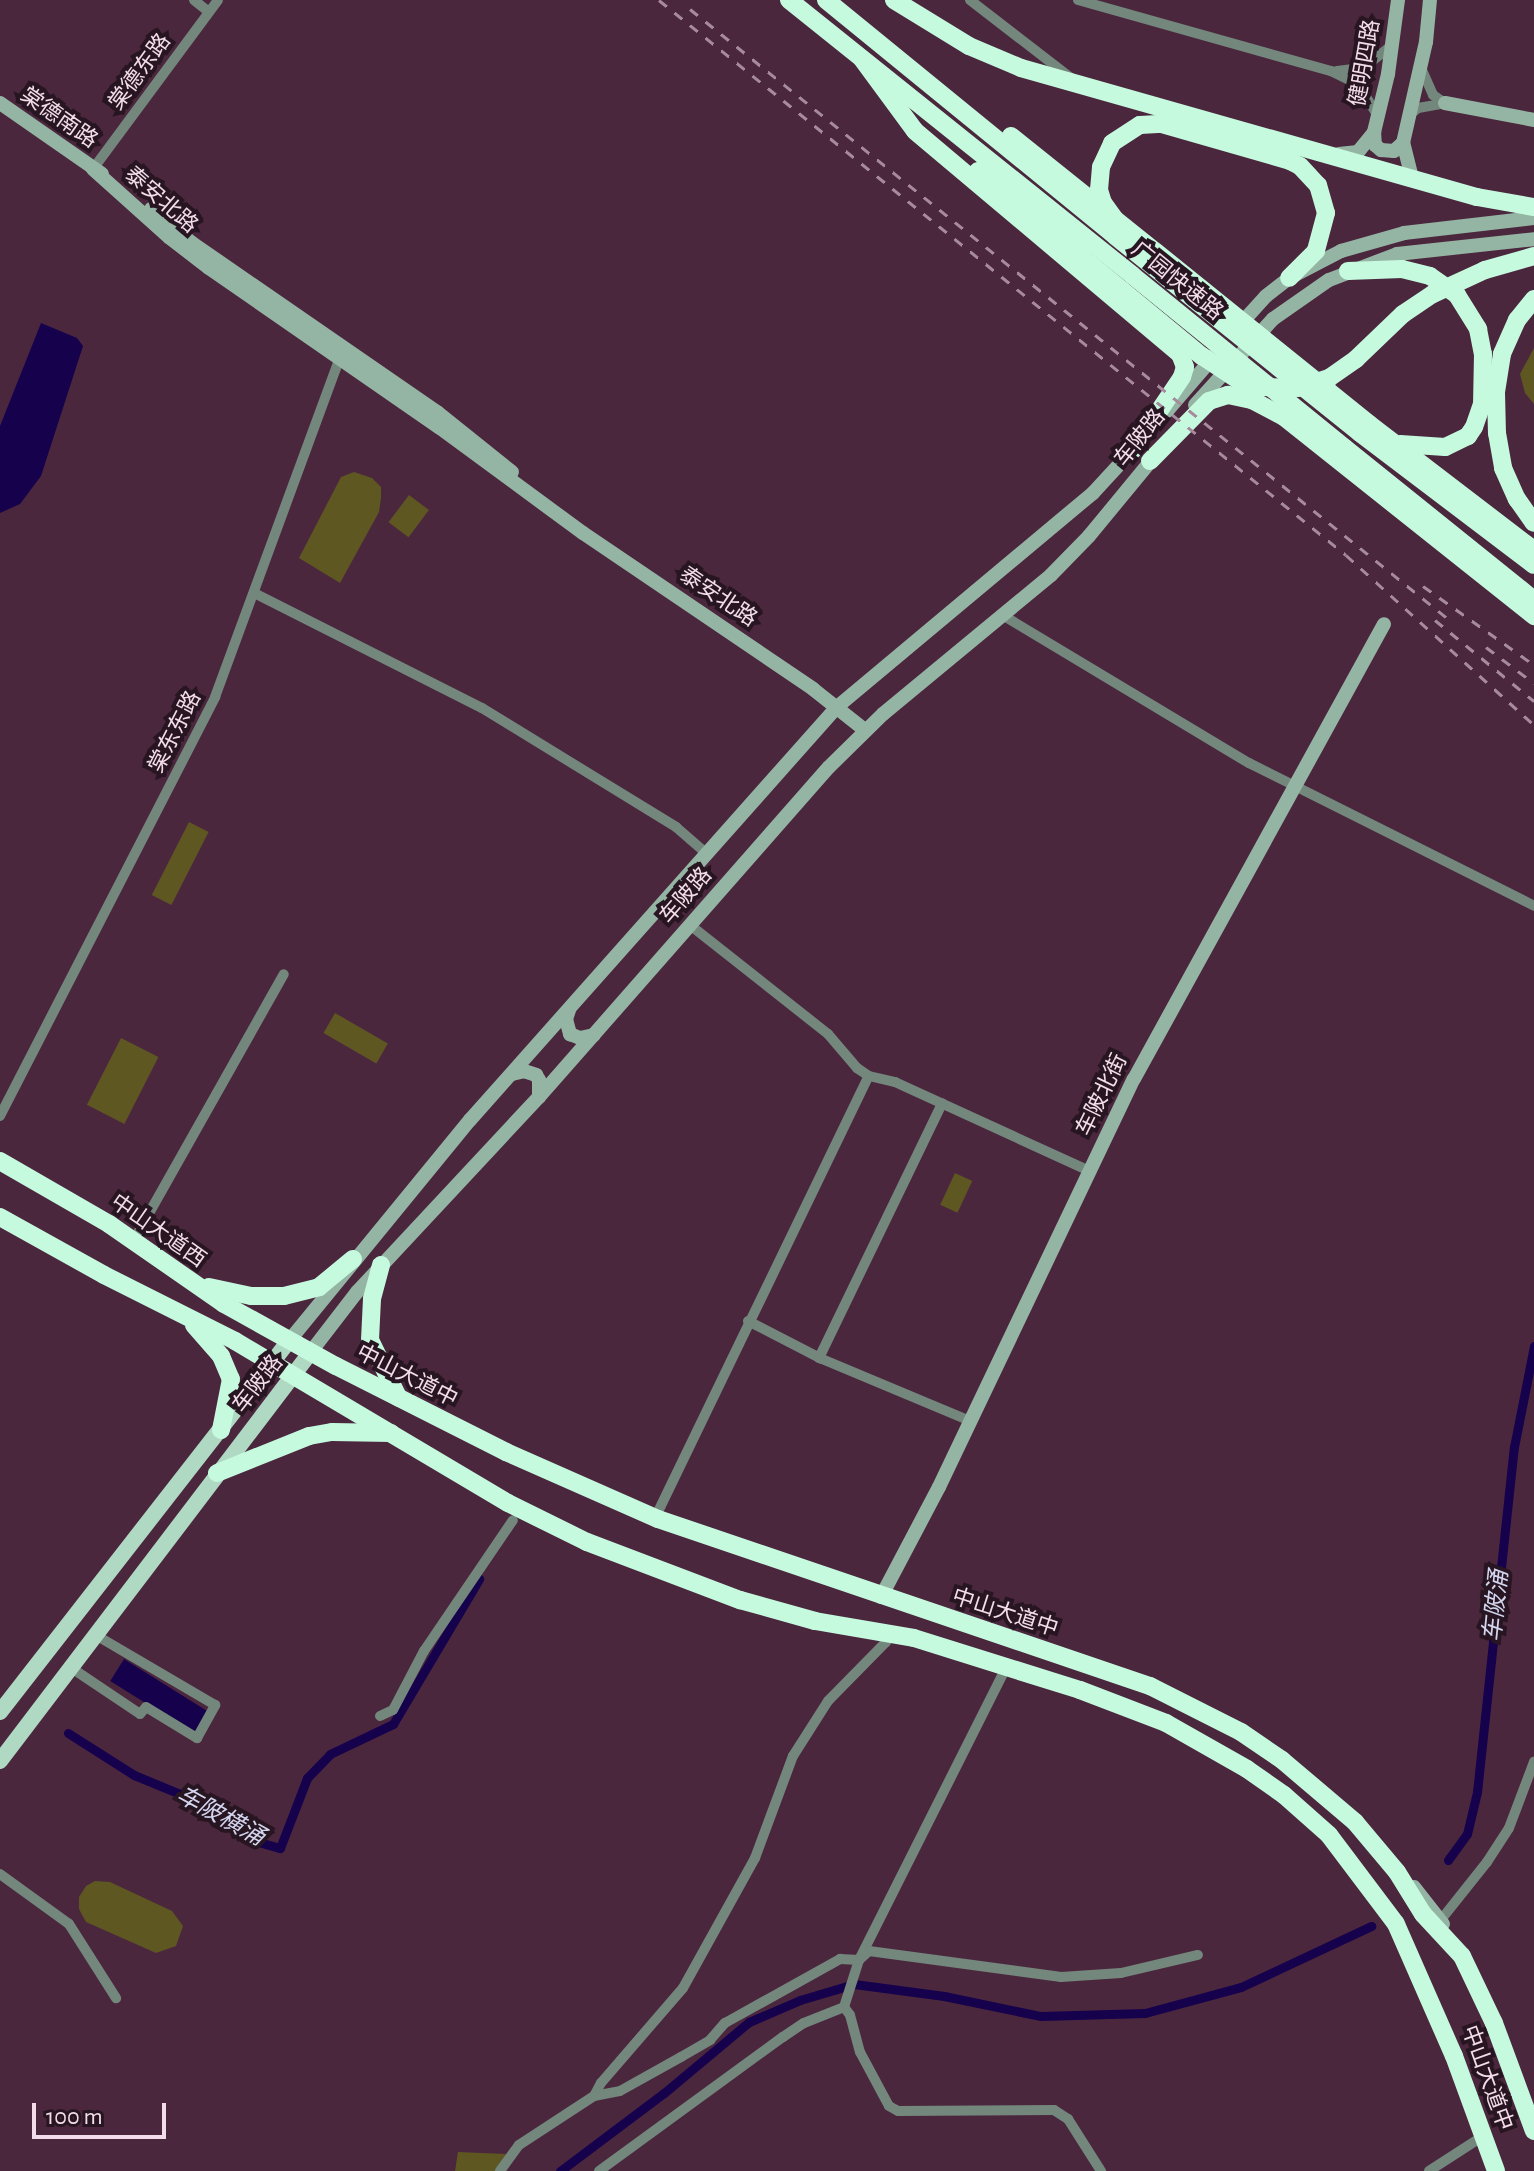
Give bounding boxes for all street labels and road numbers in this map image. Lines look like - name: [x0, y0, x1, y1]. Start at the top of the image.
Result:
- street label: 健明四路: [1344, 17, 1386, 109]
- street label: 棠德东路: [103, 29, 177, 115]
- street label: 棠德南路: [15, 82, 103, 154]
- street label: 泰安北路: [119, 161, 203, 239]
- street label: 广园快速路: [1126, 236, 1228, 326]
- street label: 车陂路: [1109, 404, 1171, 472]
- street label: 泰安北路: [674, 561, 762, 633]
- street label: 棠东东路: [143, 687, 207, 777]
- street label: 车陂路: [654, 862, 718, 930]
- street label: 车陂北街: [1071, 1050, 1133, 1140]
- street label: 中山大道西: [105, 1189, 211, 1273]
- street label: 中山大道中: [352, 1339, 462, 1413]
- street label: 车陂路: [227, 1350, 289, 1418]
- street label: 中山大道中: [949, 1583, 1061, 1643]
- street label: 中山大道中: [1456, 2022, 1518, 2134]

